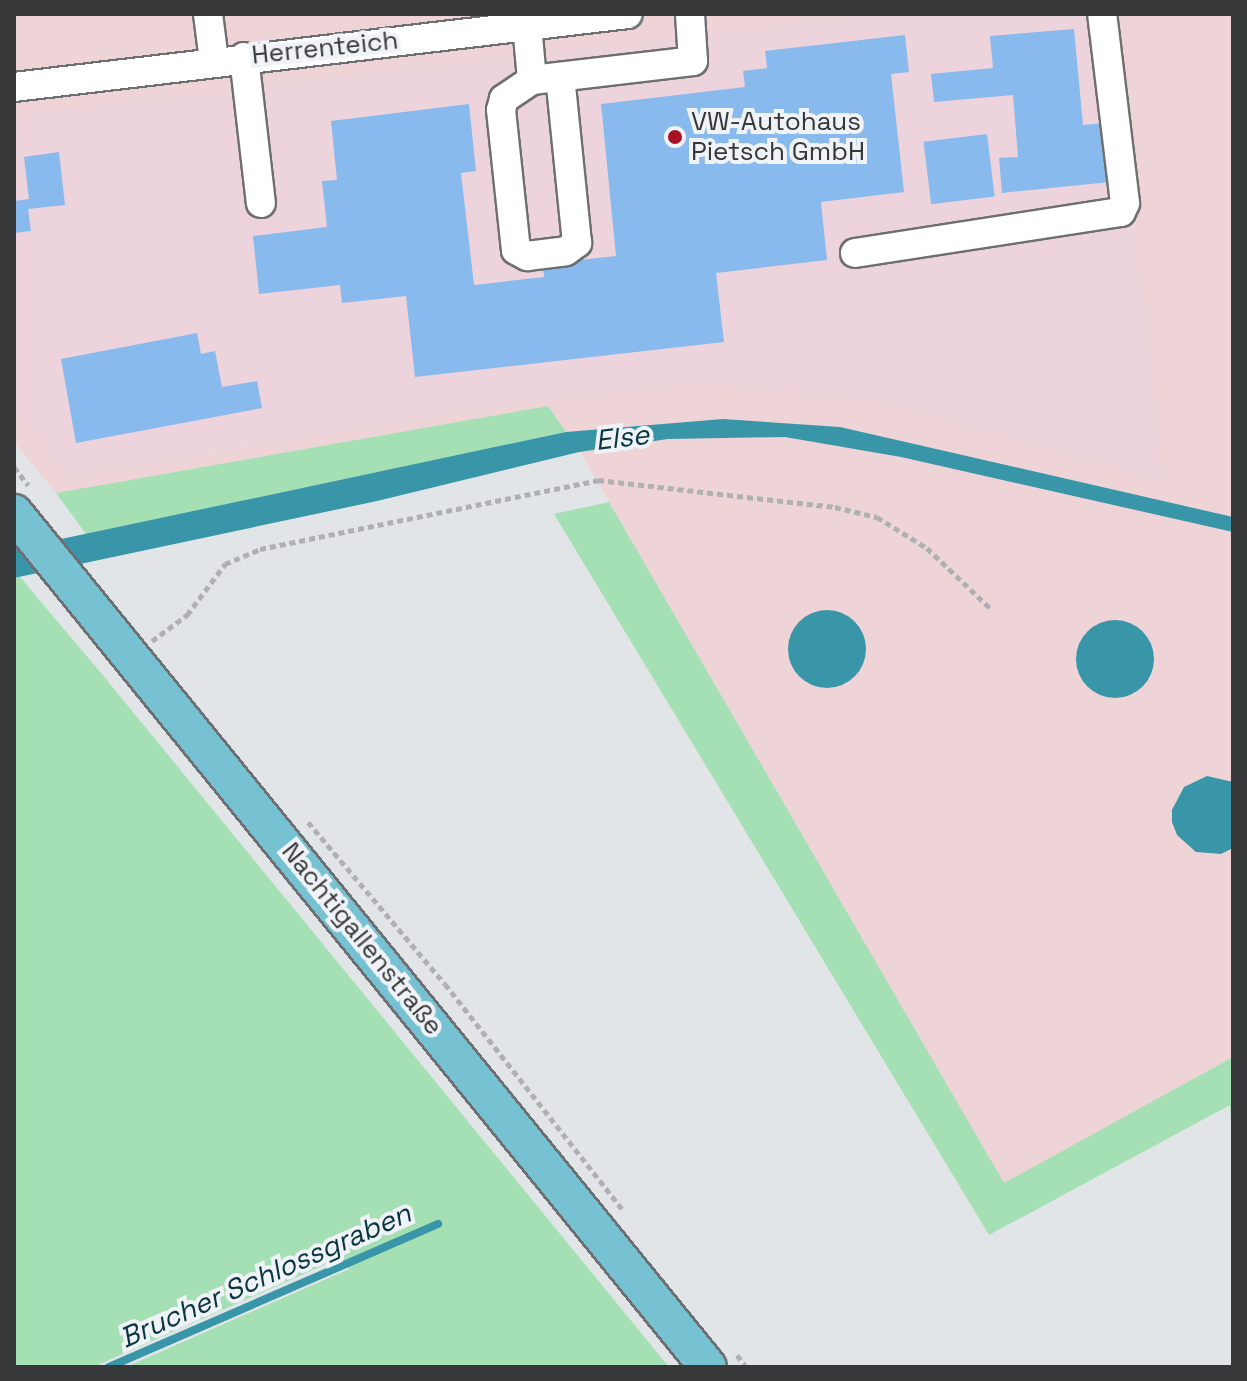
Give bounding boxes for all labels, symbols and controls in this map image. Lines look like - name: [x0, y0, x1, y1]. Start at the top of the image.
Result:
- street label: Herrenteich: [250, 25, 400, 71]
- place label: VW-Autohaus Pietsch GmbH: [691, 106, 865, 168]
- marker: VW-Autohaus Pietsch GmbH: [666, 128, 684, 146]
- water label: Else: [593, 417, 651, 457]
- street label: Nachtigallenstraße: [275, 837, 449, 1041]
- water label: Brucher Schlossgraben: [114, 1196, 416, 1354]

